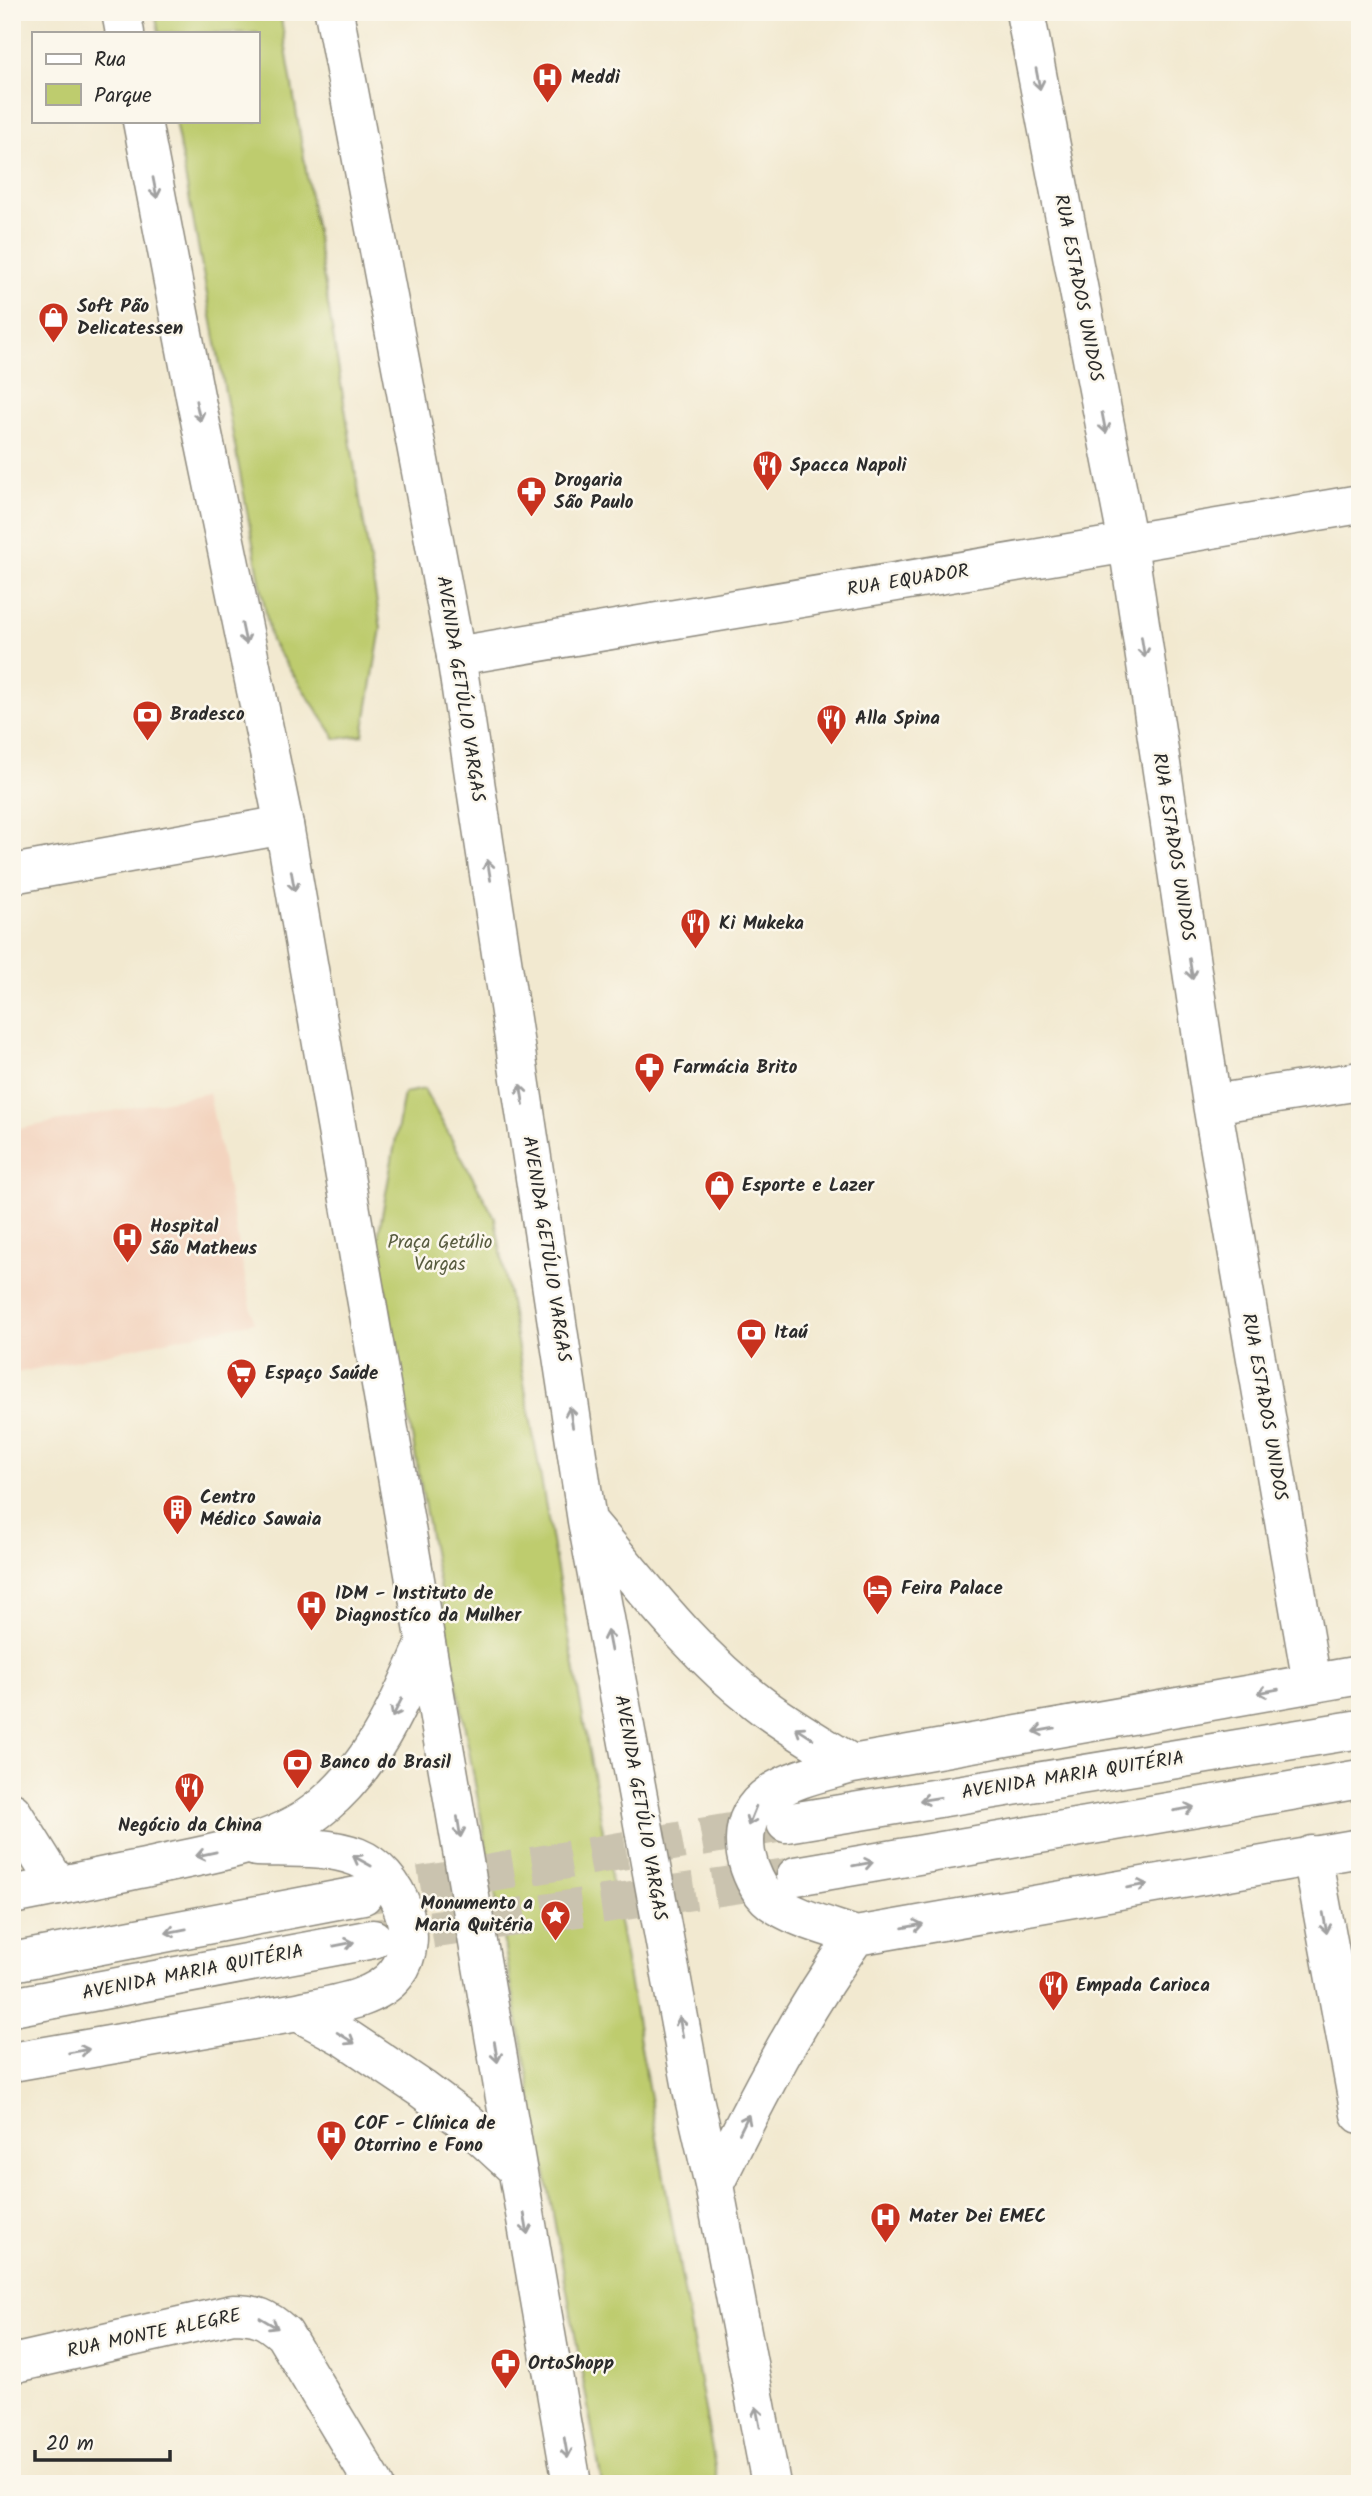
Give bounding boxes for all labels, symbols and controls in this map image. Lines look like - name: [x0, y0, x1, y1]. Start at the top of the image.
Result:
- legend: [32, 32, 259, 122]
- text: Rua: [94, 44, 126, 77]
- hospital icon: Meddi: [531, 61, 565, 105]
- place label: Meddi: [571, 63, 621, 93]
- one-way arrow: [1031, 67, 1045, 90]
- text: Parque: [94, 80, 152, 113]
- one-way arrow: [149, 176, 162, 199]
- street label: RUA ESTADOS UNIDOS: [1045, 192, 1111, 384]
- place label: Soft Pão Delicatessen: [77, 292, 183, 344]
- shop icon: Soft Pão Delicatessen: [37, 301, 71, 345]
- one-way arrow: [192, 399, 206, 422]
- one-way arrow: [1098, 411, 1112, 434]
- restaurant icon: Spacca Napoli: [750, 449, 784, 493]
- place label: Spacca Napoli: [790, 451, 908, 481]
- place label: Drogaria São Paulo: [554, 466, 634, 518]
- pharmacy icon: Drogaria São Paulo: [514, 475, 548, 519]
- street label: RUA EQUADOR: [845, 557, 971, 605]
- street label: AVENIDA GETÚLIO VARGAS: [427, 574, 493, 804]
- one-way arrow: [238, 622, 252, 645]
- one-way arrow: [1137, 635, 1150, 658]
- bank icon: Bradesco: [130, 698, 164, 742]
- place label: Bradesco: [170, 700, 245, 730]
- restaurant icon: Alla Spina: [815, 702, 849, 746]
- place label: Alla Spina: [855, 704, 940, 734]
- street label: RUA ESTADOS UNIDOS: [1143, 751, 1203, 943]
- one-way arrow: [482, 859, 495, 882]
- one-way arrow: [287, 869, 300, 892]
- restaurant icon: Ki Mukeka: [679, 907, 713, 951]
- place label: Ki Mukeka: [719, 909, 804, 939]
- one-way arrow: [1185, 957, 1198, 980]
- pharmacy icon: Farmácia Brito: [633, 1051, 667, 1095]
- place label: Farmácia Brito: [673, 1053, 798, 1083]
- one-way arrow: [516, 1084, 529, 1107]
- street label: AVENIDA GETÚLIO VARGAS: [513, 1134, 579, 1364]
- shop icon: Esporte e Lazer: [702, 1169, 736, 1213]
- place label: Esporte e Lazer: [742, 1171, 875, 1201]
- place label: Hospital São Matheus: [150, 1212, 257, 1264]
- hospital icon: Hospital São Matheus: [110, 1221, 144, 1265]
- park label: Praça Getúlio Vargas: [388, 1228, 492, 1280]
- street label: RUA ESTADOS UNIDOS: [1233, 1311, 1295, 1503]
- bank icon: Itaú: [734, 1316, 768, 1360]
- place label: Itaú: [774, 1318, 808, 1348]
- supermarket icon: Espaço Saúde: [225, 1357, 259, 1401]
- place label: Espaço Saúde: [265, 1359, 378, 1389]
- one-way arrow: [564, 1406, 577, 1429]
- place label: Centro Médico Sawaia: [200, 1483, 322, 1535]
- building icon: Centro Médico Sawaia: [160, 1492, 194, 1536]
- hotel icon: Feira Palace: [861, 1572, 895, 1616]
- place label: Feira Palace: [901, 1574, 1003, 1604]
- place label: IDM - Instituto de Diagnostíco da Mulher: [335, 1579, 522, 1631]
- hospital icon: IDM - Instituto de Diagnostíco da Mulher: [295, 1588, 329, 1632]
- one-way arrow: [602, 1630, 615, 1653]
- one-way arrow: [1257, 1685, 1280, 1698]
- street label: AVENIDA GETÚLIO VARGAS: [605, 1693, 675, 1923]
- one-way arrow: [389, 1697, 403, 1717]
- one-way arrow: [1033, 1724, 1056, 1737]
- one-way arrow: [795, 1726, 815, 1740]
- street label: AVENIDA MARIA QUITÉRIA: [960, 1744, 1186, 1808]
- bank icon: Banco do Brasil: [280, 1746, 314, 1790]
- place label: Banco do Brasil: [320, 1748, 452, 1778]
- restaurant icon: Negócio da China: [173, 1770, 207, 1814]
- one-way arrow: [919, 1793, 942, 1806]
- one-way arrow: [1172, 1802, 1195, 1815]
- one-way arrow: [744, 1805, 757, 1826]
- place label: Negócio da China: [118, 1811, 262, 1841]
- one-way arrow: [453, 1816, 466, 1838]
- one-way arrow: [195, 1848, 218, 1862]
- one-way arrow: [352, 1854, 372, 1868]
- one-way arrow: [851, 1857, 874, 1870]
- one-way arrow: [1125, 1879, 1148, 1893]
- place label: Monumento a Maria Quitéria: [415, 1889, 533, 1941]
- place icon: Monumento a Maria Quitéria: [539, 1898, 573, 1942]
- one-way arrow: [1319, 1911, 1332, 1934]
- one-way arrow: [901, 1919, 924, 1932]
- one-way arrow: [165, 1925, 188, 1939]
- street label: AVENIDA MARIA QUITÉRIA: [80, 1937, 306, 2009]
- one-way arrow: [332, 1937, 355, 1950]
- restaurant icon: Empada Carioca: [1036, 1969, 1070, 2013]
- place label: Empada Carioca: [1076, 1971, 1210, 2001]
- one-way arrow: [673, 2016, 687, 2039]
- one-way arrow: [336, 2031, 356, 2045]
- one-way arrow: [490, 2040, 503, 2063]
- one-way arrow: [68, 2044, 90, 2057]
- place label: COF - Clínica de Otorrino e Fono: [354, 2109, 496, 2161]
- one-way arrow: [737, 2114, 751, 2135]
- hospital icon: COF - Clínica de Otorrino e Fono: [314, 2118, 348, 2162]
- hospital icon: Mater Dei EMEC: [869, 2200, 903, 2244]
- place label: Mater Dei EMEC: [909, 2202, 1046, 2232]
- one-way arrow: [520, 2212, 533, 2235]
- street label: RUA MONTE ALEGRE: [64, 2301, 244, 2367]
- one-way arrow: [258, 2316, 278, 2330]
- pharmacy icon: OrtoShopp: [488, 2347, 522, 2391]
- place label: OrtoShopp: [528, 2349, 614, 2379]
- one-way arrow: [751, 2406, 765, 2429]
- scale bar: [35, 2419, 170, 2463]
- text: 20 m: [46, 2428, 94, 2461]
- one-way arrow: [560, 2436, 573, 2459]

